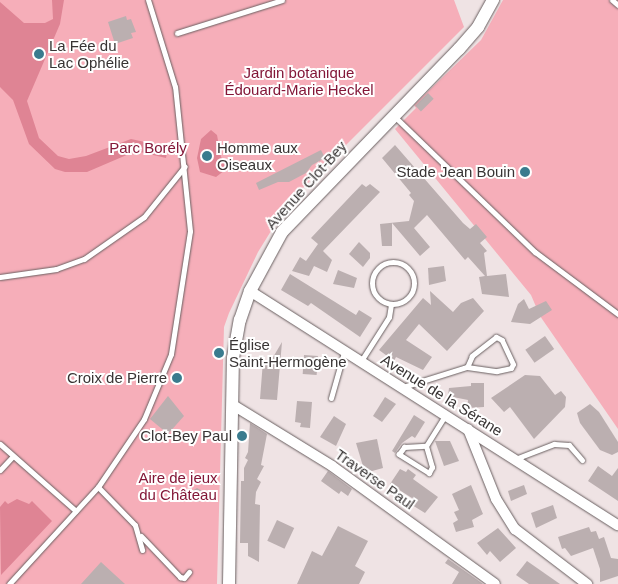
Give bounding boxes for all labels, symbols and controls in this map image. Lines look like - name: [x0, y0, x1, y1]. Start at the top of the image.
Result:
- place label: La Fée du Lac Ophélie: [49, 36, 129, 71]
- marker: La Fée du Lac Ophélie: [33, 48, 45, 60]
- park label: Jardin botanique Édouard-Marie Heckel: [224, 63, 374, 98]
- street label: Avenue Clot-Bey: [262, 137, 350, 233]
- place label: Homme aux Oiseaux: [217, 138, 298, 173]
- park label: Parc Borély: [109, 139, 187, 157]
- marker: Homme aux Oiseaux: [201, 150, 213, 162]
- place label: Stade Jean Bouin: [397, 163, 515, 181]
- marker: Stade Jean Bouin: [519, 166, 531, 178]
- place label: Église Saint-Hermogène: [229, 335, 347, 370]
- marker: Église Saint-Hermogène: [213, 347, 225, 359]
- street label: Avenue de la Sérane: [378, 350, 506, 440]
- place label: Croix de Pierre: [67, 369, 167, 387]
- marker: Croix de Pierre: [171, 372, 183, 384]
- place label: Clot-Bey Paul: [140, 427, 232, 445]
- marker: Clot-Bey Paul: [236, 430, 248, 442]
- street label: Traverse Paul: [332, 445, 418, 513]
- park label: Aire de jeux du Château: [138, 468, 218, 503]

